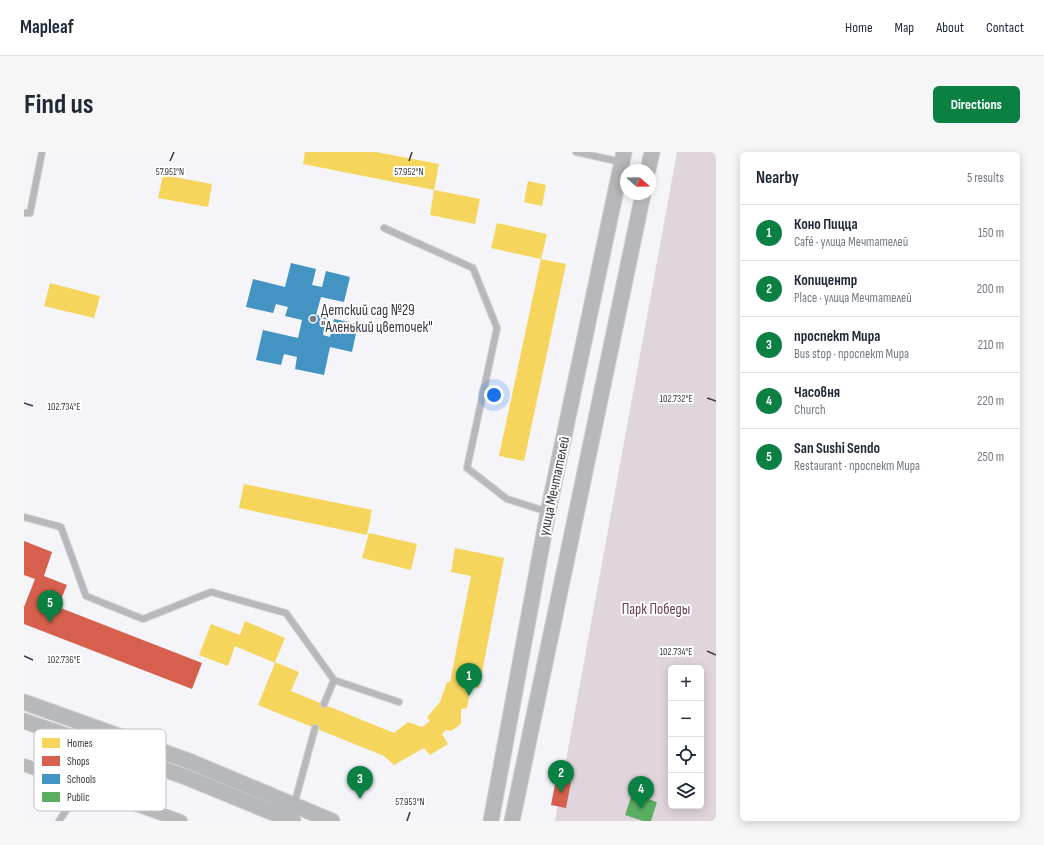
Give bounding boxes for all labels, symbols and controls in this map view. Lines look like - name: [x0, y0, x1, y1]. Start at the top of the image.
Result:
- text: Mapleaf: [20, 16, 74, 39]
- text: Home: [845, 19, 873, 36]
- text: Map: [895, 19, 914, 36]
- text: About: [936, 19, 964, 36]
- text: Contact: [986, 19, 1024, 36]
- button: Directions: [933, 86, 1020, 123]
- text: Find us: [24, 88, 93, 121]
- north arrow: [620, 164, 656, 200]
- text: 57.951°N: [156, 166, 184, 178]
- text: 57.952°N: [394, 166, 424, 178]
- text: Nearby: [756, 168, 799, 188]
- text: 5 results: [967, 170, 1004, 186]
- text: Коно Пицца: [794, 215, 858, 234]
- text: 1: [766, 225, 772, 241]
- text: 150 m: [978, 225, 1004, 241]
- text: Café · улица Мечтателей: [794, 234, 908, 250]
- text: Копицентр: [794, 271, 857, 290]
- text: 2: [766, 281, 772, 297]
- text: 200 m: [977, 281, 1004, 297]
- text: Place · улица Мечтателей: [794, 290, 912, 306]
- place label: Детский сад №29 "Аленький цветочек": [321, 301, 433, 337]
- marker: Детский сад №29 "Аленький цветочек": [308, 314, 318, 324]
- text: проспект Мира: [794, 327, 880, 346]
- text: 3: [766, 337, 772, 353]
- text: 210 m: [978, 337, 1004, 353]
- text: Bus stop · проспект Мира: [794, 346, 909, 362]
- text: Часовня: [794, 383, 840, 402]
- your location: [484, 385, 504, 405]
- text: 102.732°E: [659, 393, 693, 405]
- text: 4: [766, 393, 772, 409]
- text: 220 m: [977, 393, 1004, 409]
- text: 102.734°E: [48, 401, 80, 413]
- text: Church: [794, 402, 826, 418]
- street label: улица Мечтателей: [535, 435, 574, 538]
- text: San Sushi Sendo: [794, 439, 880, 458]
- text: 5: [766, 449, 772, 465]
- text: 250 m: [977, 449, 1004, 465]
- text: Restaurant · проспект Мира: [794, 458, 920, 474]
- pin: 5: [37, 590, 63, 623]
- park label: Парк Победы: [622, 600, 690, 619]
- text: 102.734°E: [660, 646, 692, 658]
- text: 102.736°E: [47, 654, 81, 666]
- pin: 1: [456, 663, 482, 696]
- map controls: [668, 665, 704, 809]
- button: +: [668, 665, 704, 701]
- button: −: [668, 701, 704, 737]
- legend: [34, 729, 166, 811]
- text: Homes: [67, 737, 93, 750]
- button: locate: [668, 737, 704, 773]
- text: Shops: [67, 755, 90, 768]
- pin: 2: [548, 760, 574, 793]
- pin: 3: [347, 766, 373, 799]
- text: Schools: [67, 773, 96, 786]
- button: layers: [668, 773, 704, 809]
- pin: 4: [628, 776, 654, 809]
- text: Public: [67, 791, 90, 804]
- text: 57.953°N: [395, 796, 425, 808]

